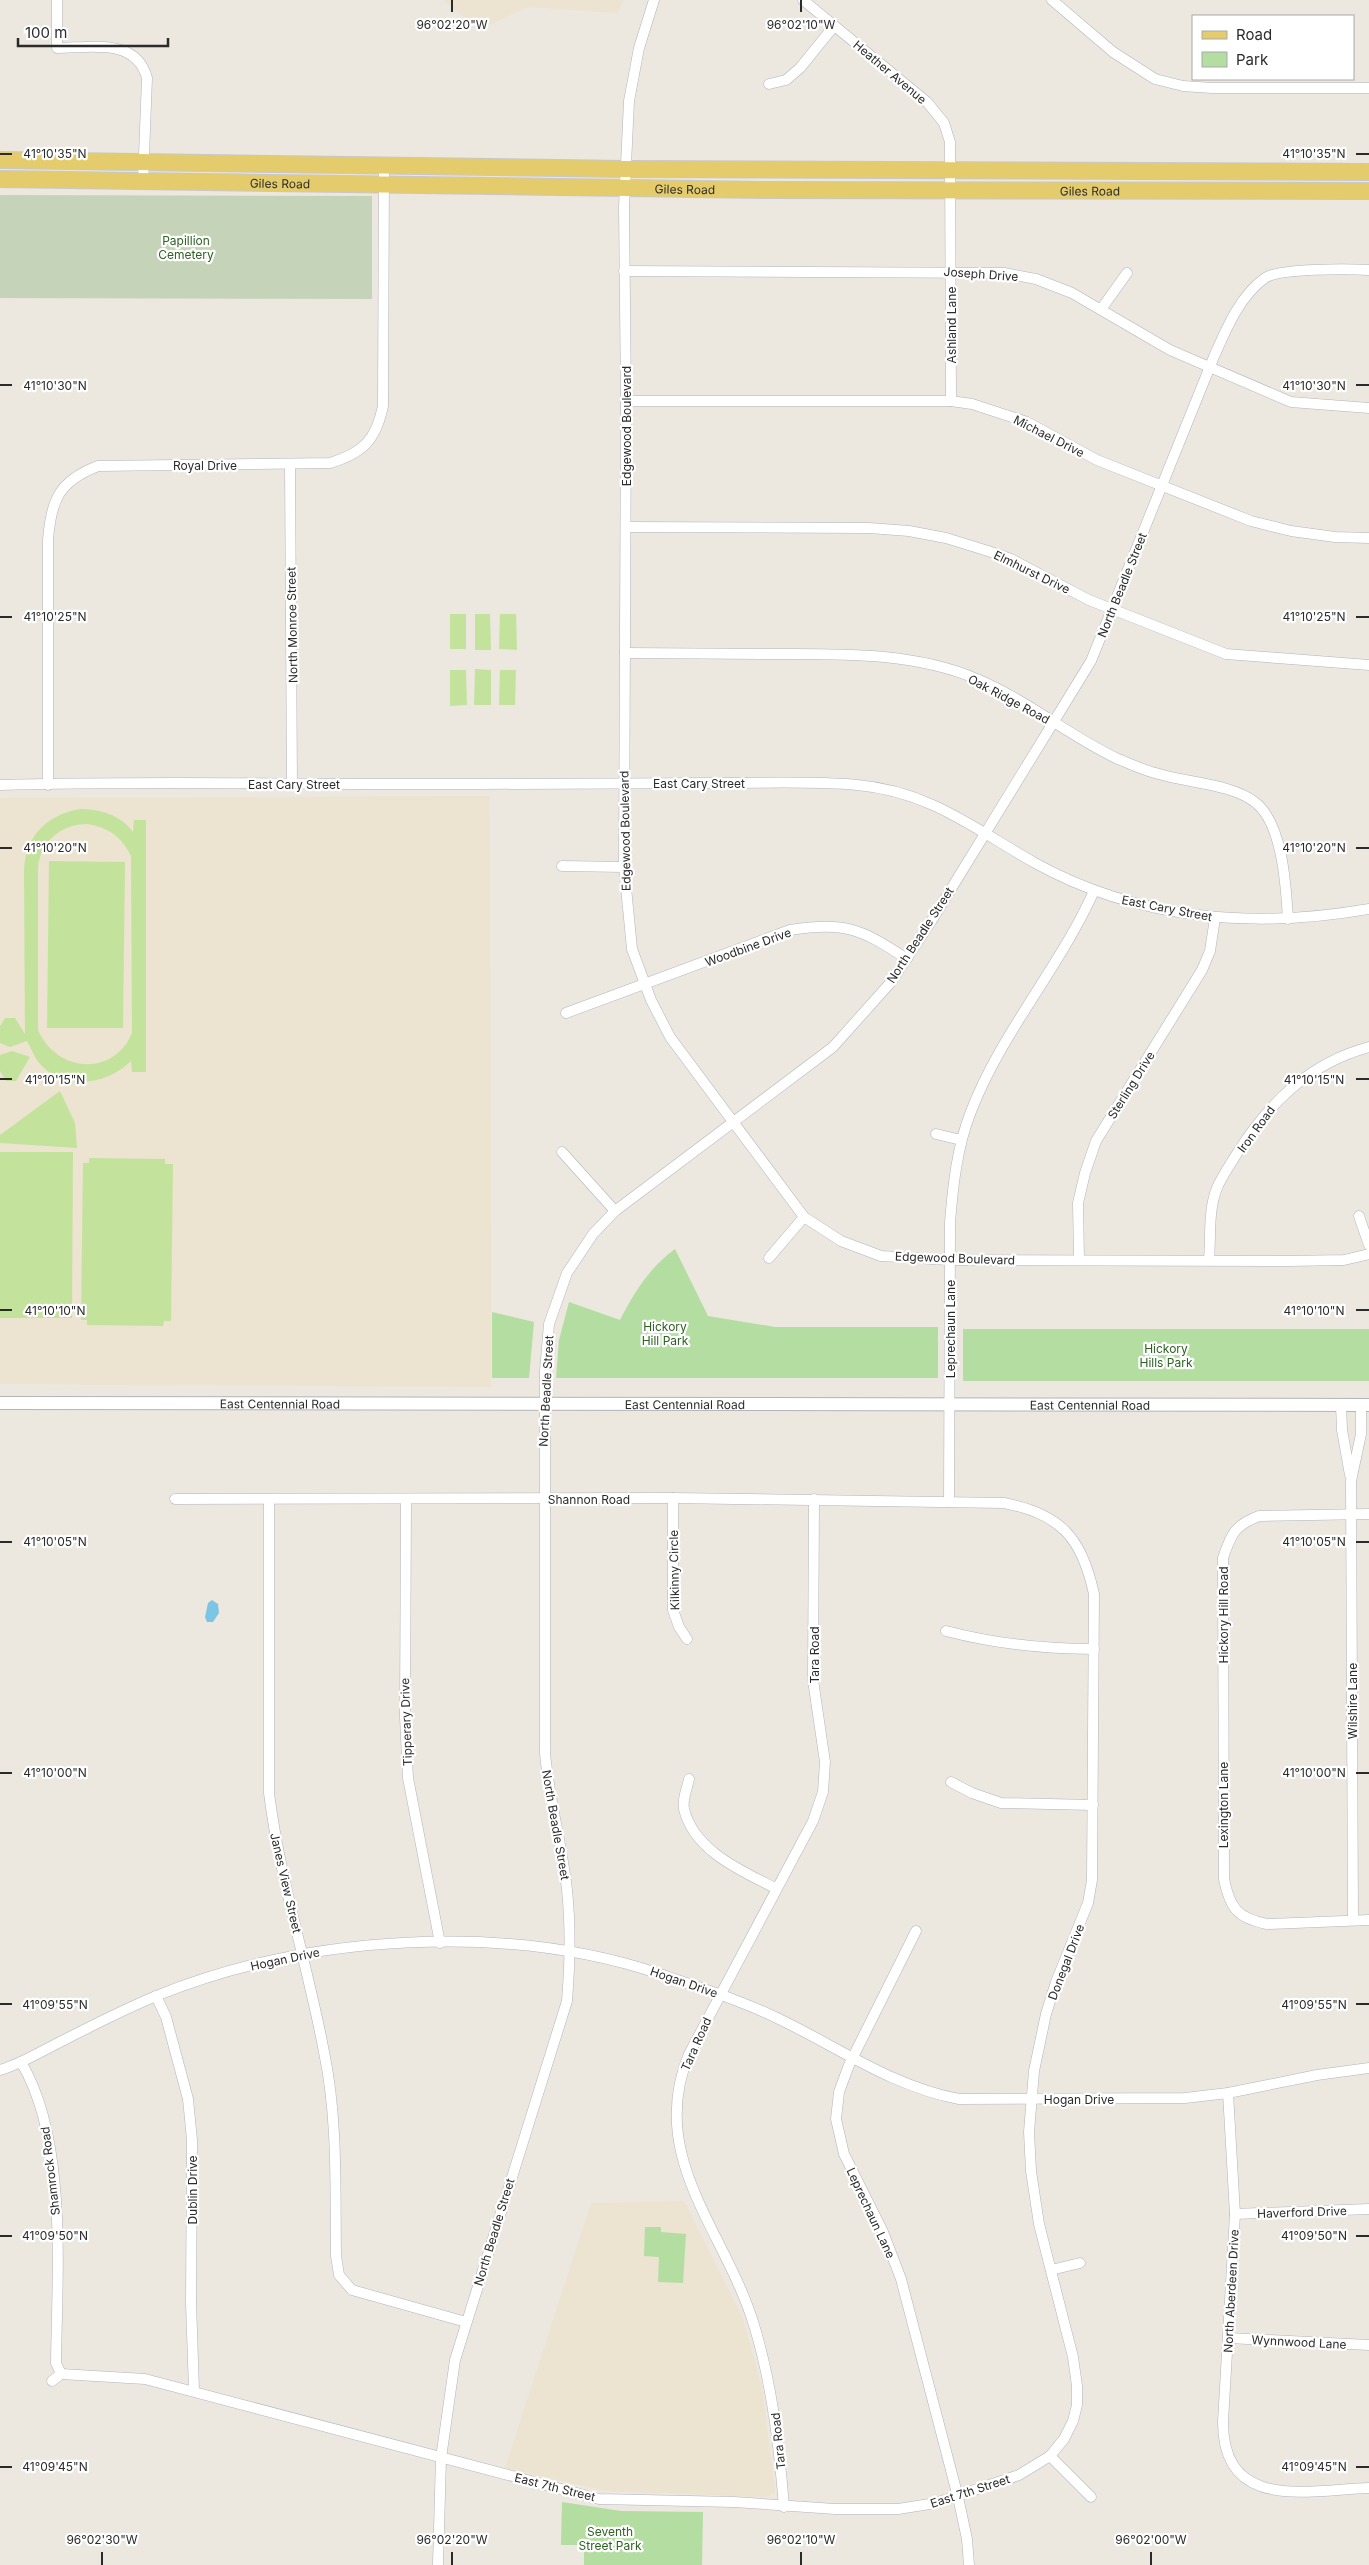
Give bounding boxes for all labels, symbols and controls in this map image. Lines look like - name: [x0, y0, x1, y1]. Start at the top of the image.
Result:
- scale bar: [18, 15, 168, 47]
- legend: [1192, 15, 1354, 80]
- text: 96°02'20"W: [416, 17, 488, 32]
- text: 96°02'10"W: [767, 17, 836, 32]
- text: 100 m: [25, 23, 67, 42]
- text: Road: [1236, 25, 1272, 44]
- street label: Heather Avenue: [850, 37, 930, 107]
- text: Park: [1236, 50, 1269, 69]
- text: 41°10'35"N: [23, 146, 87, 161]
- text: 41°10'35"N: [1282, 146, 1346, 161]
- street label: Giles Road: [250, 175, 310, 191]
- street label: Giles Road: [655, 181, 715, 197]
- street label: Giles Road: [1060, 183, 1120, 198]
- park label: Papillion Cemetery: [158, 233, 214, 262]
- street label: Joseph Drive: [943, 264, 1019, 284]
- street label: Ashland Lane: [944, 287, 959, 363]
- street label: Edgewood Boulevard: [619, 366, 634, 486]
- text: 41°10'30"N: [23, 378, 87, 393]
- text: 41°10'30"N: [1282, 378, 1346, 393]
- street label: Michael Drive: [1011, 412, 1087, 460]
- street label: Royal Drive: [173, 458, 237, 473]
- street label: North Beadle Street: [1094, 530, 1150, 640]
- street label: Elmhurst Drive: [992, 547, 1072, 597]
- street label: North Monroe Street: [283, 567, 301, 683]
- text: 41°10'25"N: [23, 609, 87, 624]
- text: 41°10'25"N: [1282, 609, 1346, 624]
- street label: Oak Ridge Road: [966, 671, 1052, 727]
- street label: Edgewood Boulevard: [616, 771, 634, 891]
- street label: East Cary Street: [653, 776, 745, 791]
- street label: East Cary Street: [248, 777, 340, 792]
- text: 41°10'20"N: [23, 840, 87, 855]
- text: 41°10'20"N: [1282, 840, 1346, 855]
- street label: North Beadle Street: [883, 884, 957, 986]
- street label: East Cary Street: [1121, 892, 1214, 924]
- street label: Woodbine Drive: [703, 924, 793, 970]
- street label: Sterling Drive: [1104, 1049, 1158, 1121]
- text: 41°10'15"N: [25, 1072, 85, 1087]
- text: 41°10'15"N: [1284, 1072, 1344, 1087]
- street label: Iron Road: [1234, 1103, 1278, 1155]
- street label: Edgewood Boulevard: [895, 1248, 1015, 1268]
- street label: Leprechaun Lane: [943, 1280, 958, 1378]
- text: 41°10'10"N: [25, 1303, 86, 1318]
- text: 41°10'10"N: [1284, 1303, 1345, 1318]
- park label: Hickory Hill Park: [642, 1319, 689, 1348]
- street label: North Beadle Street: [536, 1335, 556, 1447]
- park label: Hickory Hills Park: [1139, 1341, 1193, 1370]
- street label: East Centennial Road: [220, 1396, 340, 1411]
- street label: East Centennial Road: [625, 1396, 745, 1412]
- street label: East Centennial Road: [1030, 1397, 1150, 1412]
- street label: Shannon Road: [548, 1492, 630, 1507]
- street label: Kilkinny Circle: [666, 1530, 682, 1610]
- text: 41°10'05"N: [23, 1534, 87, 1549]
- text: 41°10'05"N: [1282, 1534, 1346, 1549]
- street label: Hickory Hill Road: [1216, 1567, 1231, 1663]
- street label: Tara Road: [807, 1626, 822, 1684]
- street label: Wilshire Lane: [1345, 1663, 1360, 1739]
- street label: Tipperary Drive: [397, 1678, 415, 1766]
- street label: Lexington Lane: [1216, 1762, 1231, 1848]
- text: 41°10'00"N: [23, 1765, 87, 1780]
- text: 41°10'00"N: [1282, 1765, 1346, 1780]
- street label: North Beadle Street: [539, 1769, 573, 1881]
- street label: Janes View Street: [267, 1831, 305, 1935]
- street label: Donegal Drive: [1045, 1922, 1087, 2002]
- street label: Hogan Drive: [249, 1944, 321, 1974]
- street label: Hogan Drive: [648, 1963, 720, 2001]
- text: 41°09'55"N: [22, 1997, 88, 2012]
- text: 41°09'55"N: [1281, 1997, 1347, 2012]
- street label: Tara Road: [678, 2015, 714, 2073]
- street label: Hogan Drive: [1044, 2092, 1114, 2107]
- street label: Shamrock Road: [37, 2126, 63, 2216]
- street label: Dublin Drive: [185, 2155, 200, 2225]
- street label: Leprechaun Lane: [843, 2165, 899, 2261]
- street label: North Beadle Street: [471, 2176, 517, 2288]
- street label: Haverford Drive: [1257, 2203, 1347, 2221]
- text: 41°09'50"N: [22, 2228, 88, 2243]
- text: 41°09'50"N: [1281, 2228, 1347, 2243]
- street label: North Aberdeen Drive: [1220, 2229, 1242, 2353]
- street label: Wynnwood Lane: [1251, 2332, 1347, 2352]
- street label: Tara Road: [768, 2412, 788, 2470]
- text: 41°09'45"N: [22, 2459, 88, 2474]
- text: 41°09'45"N: [1281, 2459, 1347, 2474]
- street label: East 7th Street: [513, 2470, 597, 2504]
- street label: East 7th Street: [928, 2471, 1012, 2511]
- park label: Seventh Street Park: [579, 2524, 642, 2553]
- text: 96°02'30"W: [66, 2532, 138, 2547]
- text: 96°02'20"W: [416, 2532, 488, 2547]
- text: 96°02'10"W: [767, 2532, 836, 2547]
- text: 96°02'00"W: [1115, 2532, 1187, 2547]

